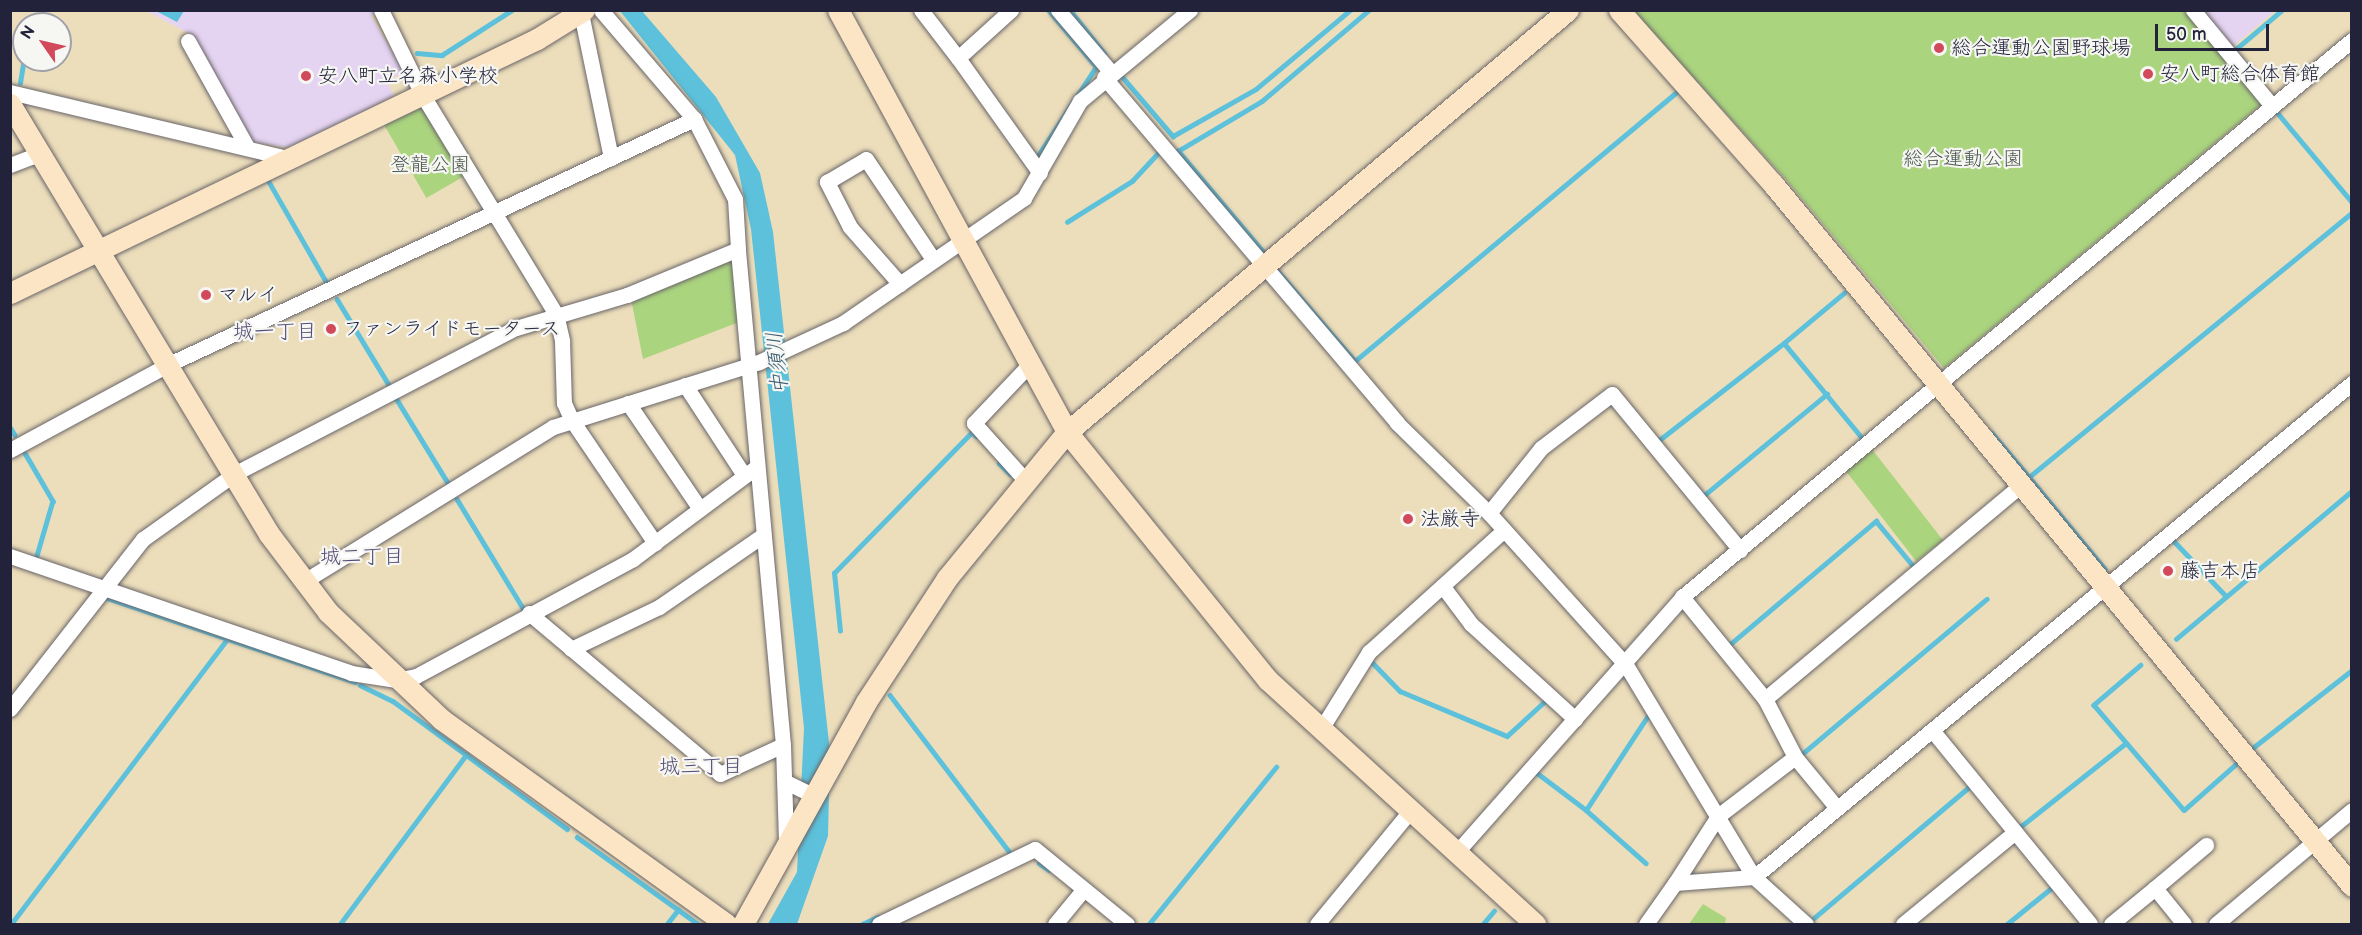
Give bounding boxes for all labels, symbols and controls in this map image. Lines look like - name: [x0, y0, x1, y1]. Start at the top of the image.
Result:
- north arrow: [12, 12, 72, 72]
- scale bar: [2158, 12, 2272, 50]
- text: N: [17, 22, 40, 43]
- text: 50 m: [2166, 24, 2207, 45]
- place label: 総合運動公園野球場: [1951, 36, 2131, 60]
- marker: 総合運動公園野球場: [1932, 41, 1946, 55]
- place label: 安八町総合体育館: [2160, 62, 2320, 86]
- place label: 安八町立名森小学校: [318, 64, 498, 88]
- marker: 安八町総合体育館: [2141, 67, 2155, 81]
- marker: 安八町立名森小学校: [299, 69, 313, 83]
- park label: 総合運動公園: [1903, 147, 2023, 171]
- park label: 登龍公園: [390, 153, 470, 177]
- place label: マルイ: [218, 283, 278, 307]
- marker: マルイ: [199, 288, 213, 302]
- place label: ファンライドモータース: [343, 317, 563, 341]
- district label: 城一丁目: [233, 319, 317, 345]
- marker: ファンライドモータース: [324, 322, 338, 336]
- water label: 中須川: [762, 330, 794, 396]
- place label: 法厳寺: [1420, 507, 1480, 531]
- marker: 法厳寺: [1401, 512, 1415, 526]
- district label: 城二丁目: [320, 544, 404, 570]
- place label: 藤吉本店: [2180, 559, 2260, 583]
- marker: 藤吉本店: [2161, 564, 2175, 578]
- district label: 城三丁目: [659, 754, 743, 780]

